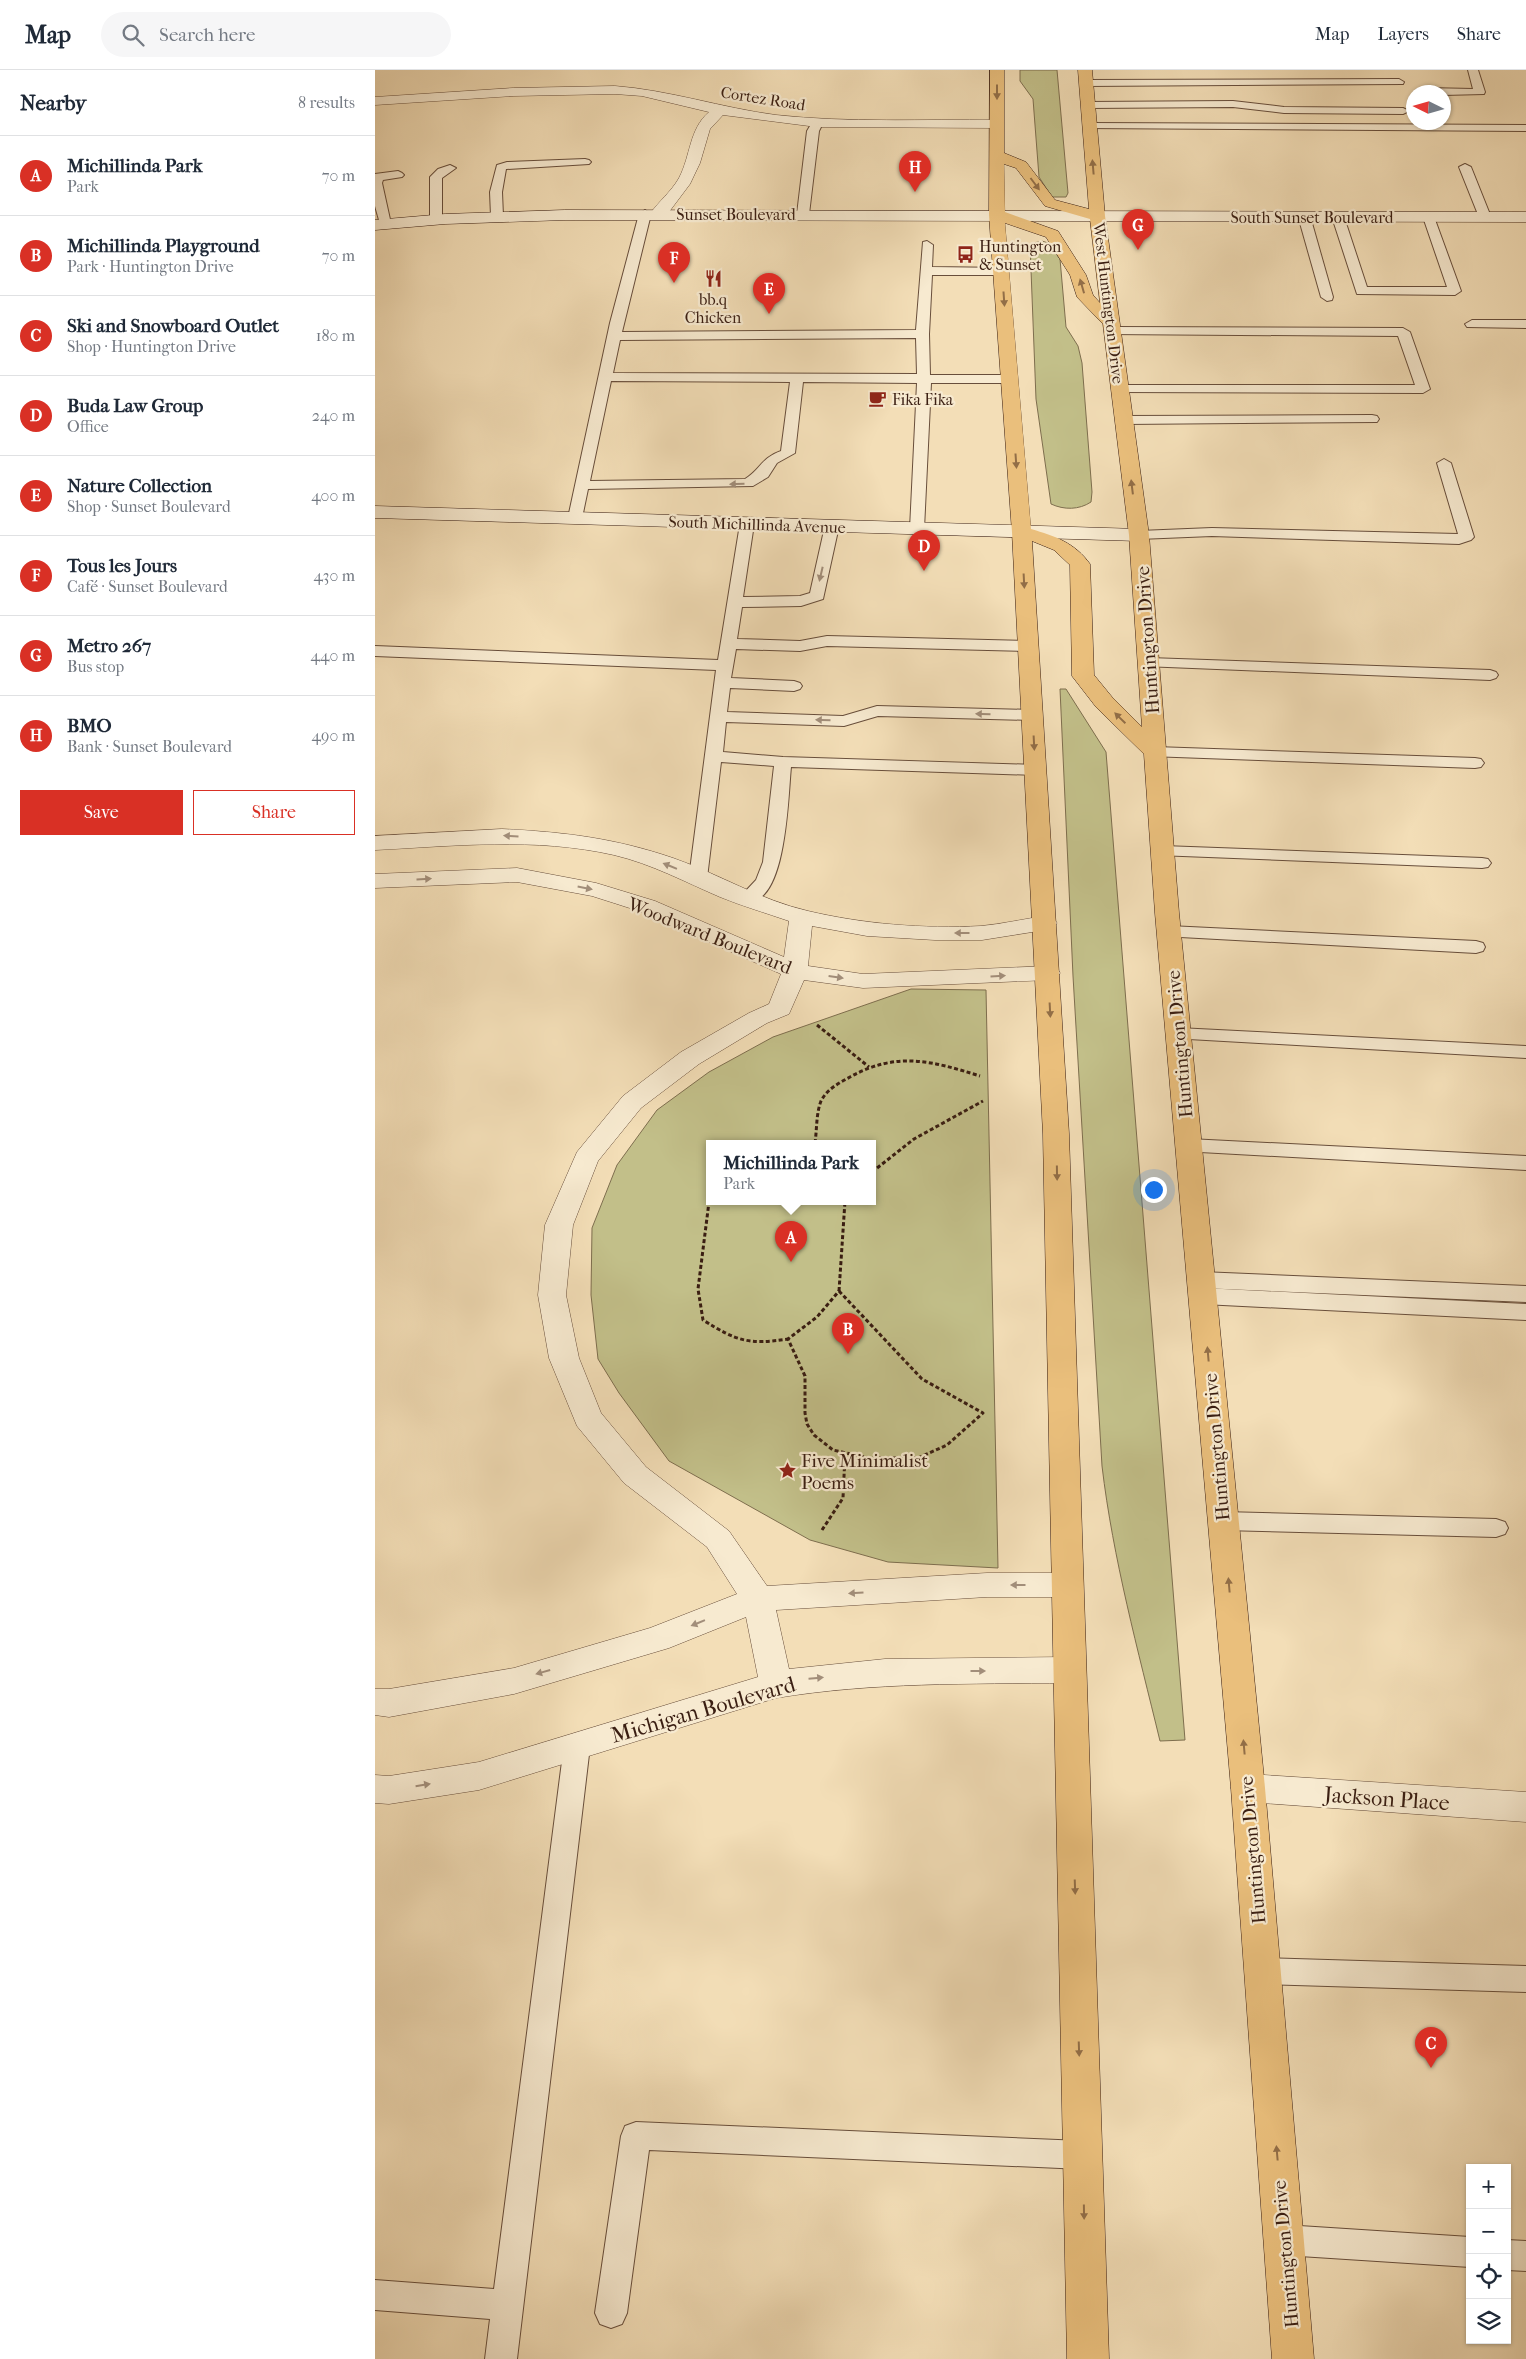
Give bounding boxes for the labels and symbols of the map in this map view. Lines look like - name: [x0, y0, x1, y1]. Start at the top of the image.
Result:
- street label: Cortez Road: [719, 82, 807, 115]
- one-way arrow: [993, 84, 1001, 100]
- north arrow: [1406, 85, 1451, 130]
- pin: H: [899, 151, 931, 192]
- one-way arrow: [1089, 159, 1097, 175]
- one-way arrow: [1030, 177, 1040, 191]
- street label: Sunset Boulevard: [676, 205, 796, 224]
- street label: South Sunset Boulevard: [1231, 208, 1394, 227]
- pin: G: [1122, 209, 1154, 250]
- street label: West Huntington Drive: [1089, 220, 1128, 385]
- place label: Huntington & Sunset: [979, 237, 1062, 274]
- pin: F: [658, 242, 690, 283]
- bus stop icon: Huntington & Sunset: [955, 245, 975, 265]
- restaurant icon: bb.q Chicken: [703, 268, 723, 288]
- pin: E: [753, 273, 785, 314]
- one-way arrow: [1077, 278, 1085, 293]
- place label: bb.q Chicken: [685, 290, 742, 327]
- one-way arrow: [1000, 291, 1008, 307]
- cafe icon: Fika Fika: [868, 389, 888, 409]
- place label: Fika Fika: [892, 390, 954, 409]
- one-way arrow: [1012, 453, 1020, 469]
- one-way arrow: [1128, 479, 1136, 495]
- one-way arrow: [729, 480, 745, 488]
- street label: South Michillinda Avenue: [668, 512, 846, 537]
- pin: D: [908, 530, 940, 571]
- street label: Huntington Drive: [1132, 565, 1164, 715]
- one-way arrow: [817, 566, 825, 582]
- one-way arrow: [1021, 573, 1029, 589]
- one-way arrow: [975, 709, 991, 717]
- one-way arrow: [1115, 712, 1127, 724]
- one-way arrow: [814, 716, 830, 724]
- one-way arrow: [1030, 736, 1038, 752]
- one-way arrow: [503, 832, 519, 840]
- one-way arrow: [663, 861, 677, 869]
- one-way arrow: [416, 874, 432, 882]
- one-way arrow: [577, 884, 592, 892]
- street label: Woodward Boulevard: [623, 893, 796, 979]
- one-way arrow: [953, 929, 969, 937]
- street label: Huntington Drive: [1163, 969, 1197, 1119]
- one-way arrow: [990, 972, 1006, 980]
- one-way arrow: [828, 973, 844, 981]
- one-way arrow: [1046, 1003, 1054, 1019]
- one-way arrow: [1053, 1165, 1061, 1181]
- your location: [1141, 1177, 1167, 1203]
- pin: A: [775, 1221, 807, 1262]
- pin: B: [832, 1313, 864, 1354]
- one-way arrow: [1204, 1346, 1212, 1362]
- street label: Huntington Drive: [1200, 1372, 1234, 1522]
- place label: Five Minimalist Poems: [801, 1450, 928, 1494]
- place icon: Five Minimalist Poems: [777, 1461, 797, 1481]
- one-way arrow: [1225, 1577, 1233, 1593]
- one-way arrow: [1010, 1581, 1026, 1589]
- one-way arrow: [847, 1589, 863, 1597]
- one-way arrow: [690, 1619, 705, 1627]
- one-way arrow: [970, 1667, 986, 1675]
- one-way arrow: [536, 1669, 551, 1677]
- street label: Michigan Boulevard: [608, 1671, 799, 1749]
- one-way arrow: [808, 1674, 824, 1682]
- one-way arrow: [1240, 1739, 1248, 1755]
- street label: Huntington Drive: [1236, 1775, 1270, 1925]
- one-way arrow: [416, 1780, 432, 1788]
- street label: Jackson Place: [1321, 1782, 1451, 1816]
- one-way arrow: [1071, 1879, 1079, 1895]
- pin: C: [1415, 2027, 1447, 2068]
- one-way arrow: [1076, 2041, 1084, 2057]
- one-way arrow: [1273, 2145, 1281, 2161]
- street label: Huntington Drive: [1269, 2179, 1303, 2329]
- one-way arrow: [1080, 2204, 1088, 2220]

